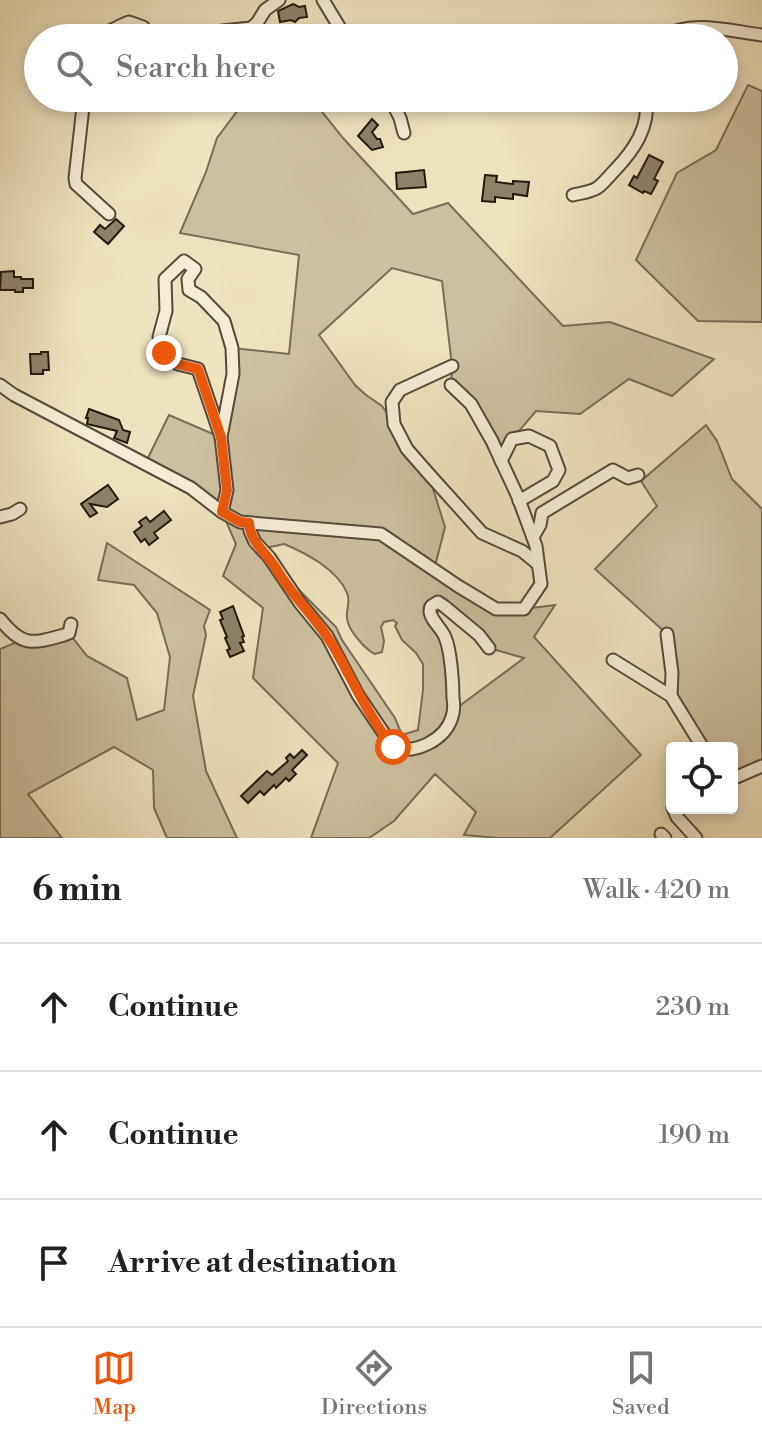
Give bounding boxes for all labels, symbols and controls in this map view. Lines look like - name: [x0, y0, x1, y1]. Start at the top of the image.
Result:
- search box: [24, 24, 738, 112]
- icon: search: [52, 46, 96, 90]
- text: Search here: [116, 49, 276, 87]
- route end: [146, 335, 182, 371]
- route start: [375, 729, 411, 765]
- map controls: [666, 742, 738, 814]
- button: locate: [666, 742, 738, 814]
- text: 6 min: [32, 869, 122, 911]
- text: Walk · 420 m: [583, 874, 730, 906]
- icon: ahead: [32, 985, 76, 1029]
- text: Continue: [108, 988, 239, 1026]
- text: 230 m: [655, 991, 730, 1023]
- icon: ahead: [32, 1113, 76, 1157]
- text: Continue: [108, 1116, 239, 1154]
- text: 190 m: [659, 1119, 730, 1151]
- icon: arrive: [32, 1241, 76, 1285]
- text: Arrive at destination: [108, 1244, 397, 1282]
- tab: Map: [92, 1346, 136, 1421]
- tab: Directions: [321, 1346, 427, 1421]
- tab: Saved: [612, 1346, 670, 1421]

